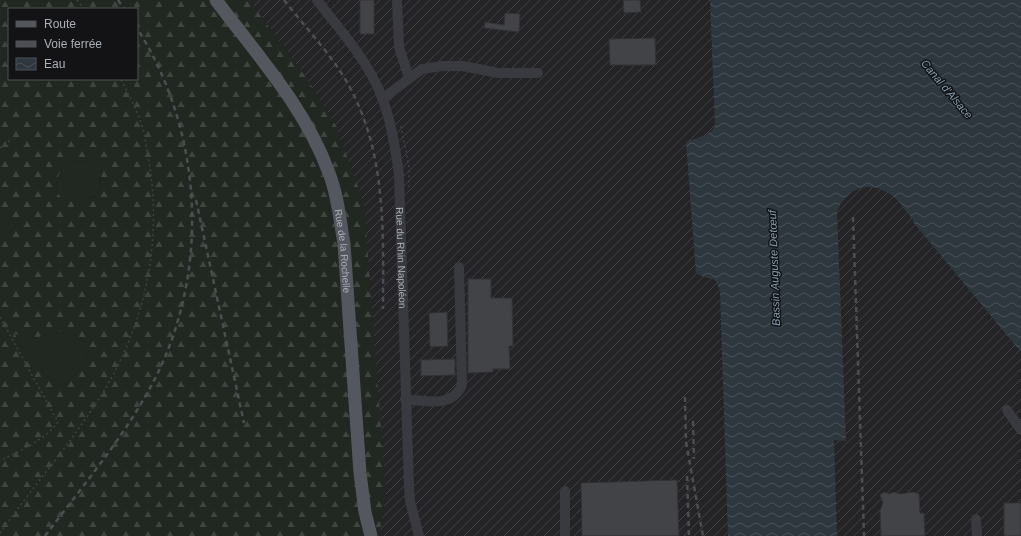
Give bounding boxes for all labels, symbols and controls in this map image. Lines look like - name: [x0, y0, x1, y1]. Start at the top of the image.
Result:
- legend: [8, 8, 138, 80]
- text: Route: [44, 17, 76, 31]
- text: Voie ferrée: [44, 37, 102, 51]
- text: Eau: [44, 57, 65, 71]
- water label: Canal d'Alsace: [919, 57, 975, 121]
- street label: Rue du Rhin Napoléon: [394, 207, 408, 309]
- street label: Rue de la Rochelle: [333, 208, 352, 294]
- water label: Bassin Auguste Detœuf: [766, 209, 782, 326]

